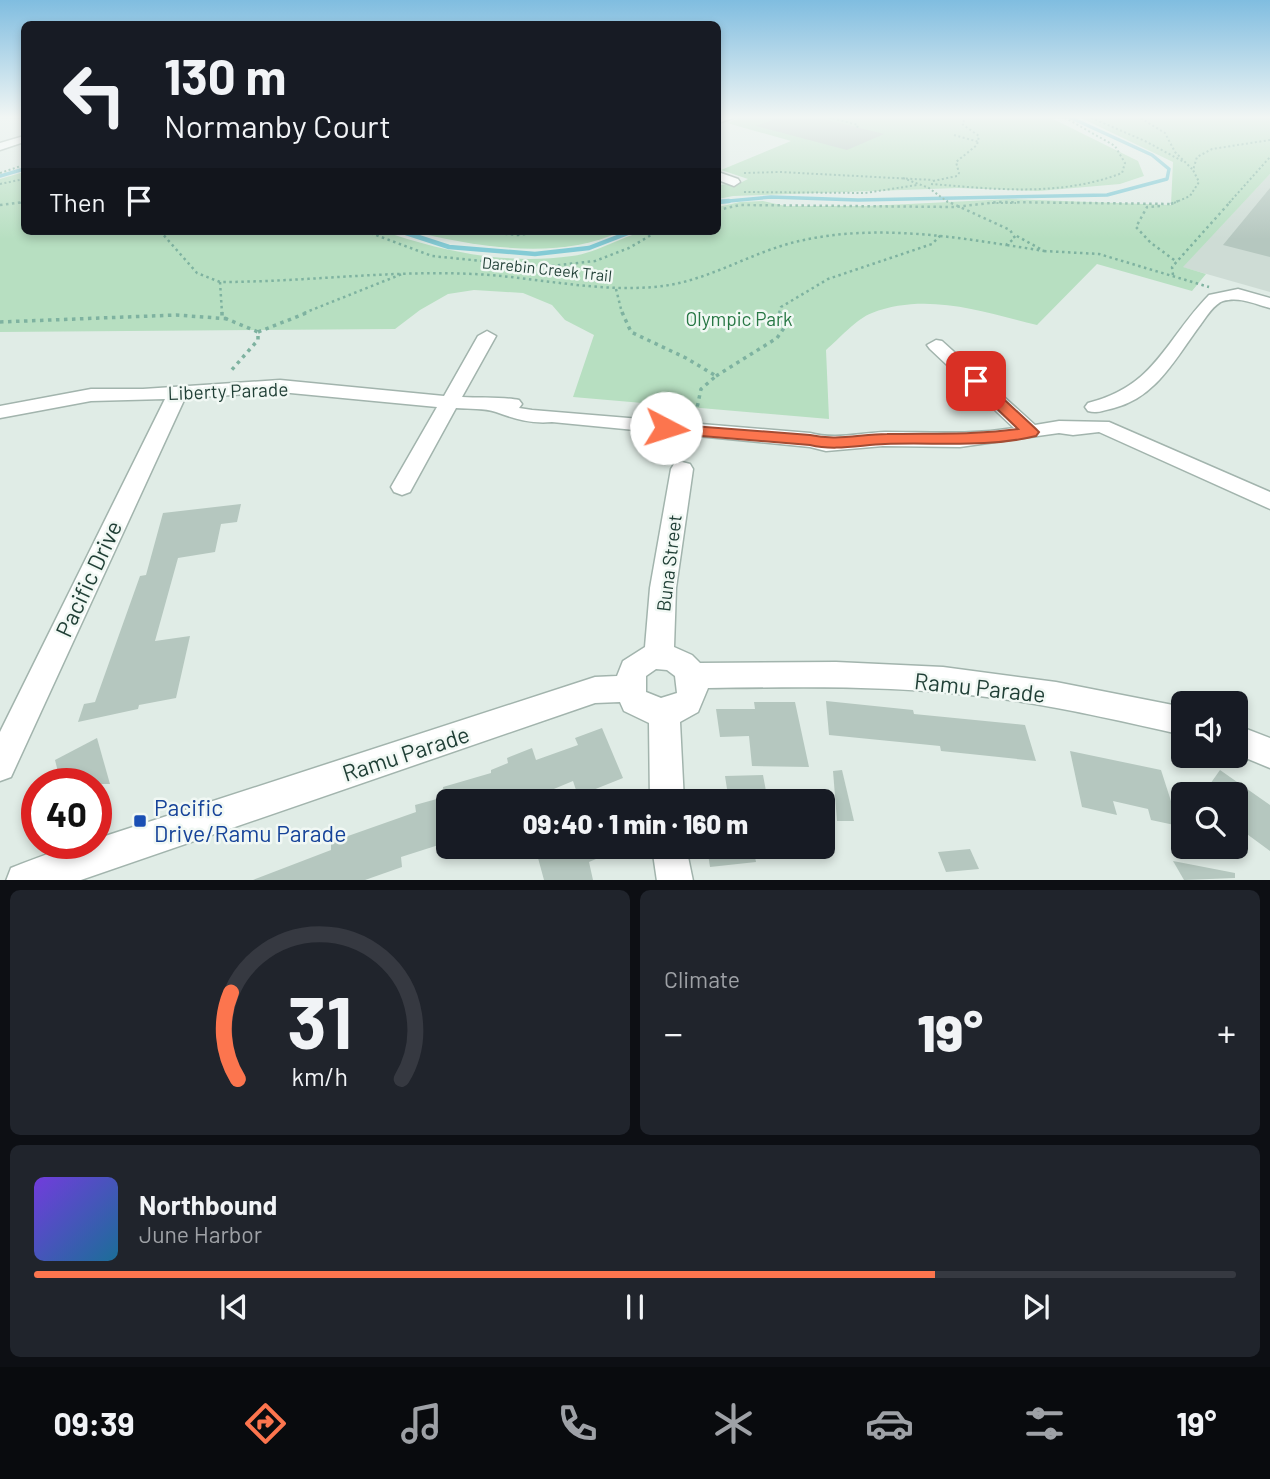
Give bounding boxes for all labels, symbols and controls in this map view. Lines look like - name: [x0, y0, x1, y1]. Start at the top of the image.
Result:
- text: 130 m: [164, 46, 286, 105]
- icon: left: [49, 49, 140, 140]
- text: Normanby Court: [164, 106, 391, 144]
- icon: arrive: [120, 182, 158, 220]
- text: Then: [49, 186, 106, 217]
- street label: Darebin Creek Trail: [481, 252, 613, 285]
- park label: Olympic Park: [685, 307, 793, 330]
- pin: [946, 351, 1006, 411]
- icon: arrive: [957, 362, 995, 400]
- street label: Liberty Parade: [167, 377, 289, 404]
- position arrow: [629, 391, 703, 465]
- street label: Buna Street: [651, 513, 686, 613]
- street label: Pacific Drive: [49, 516, 127, 641]
- street label: Ramu Parade: [913, 666, 1047, 708]
- map controls: [1171, 691, 1248, 859]
- button: sound: [1171, 691, 1248, 768]
- street label: Ramu Parade: [339, 719, 473, 787]
- speed limit sign: 40: [21, 768, 112, 859]
- button: search: [1171, 782, 1248, 859]
- place label: Pacific Drive/Ramu Parade: [154, 793, 346, 847]
- text: 09:40 · 1 min · 160 m: [523, 808, 748, 839]
- marker: Pacific Drive/Ramu Parade: [132, 813, 148, 829]
- text: Climate: [664, 965, 740, 993]
- text: 31: [288, 976, 352, 1064]
- text: 19°: [917, 1000, 983, 1062]
- text: −: [664, 1009, 683, 1055]
- text: +: [1217, 1009, 1236, 1055]
- text: km/h: [292, 1060, 348, 1090]
- text: Northbound: [139, 1189, 277, 1220]
- text: June Harbor: [139, 1220, 262, 1248]
- icon: previous: [215, 1288, 253, 1326]
- icon: pause: [616, 1288, 654, 1326]
- icon: next: [1017, 1288, 1055, 1326]
- icon: directions: [241, 1399, 290, 1448]
- icon: music: [397, 1399, 446, 1448]
- icon: phone: [553, 1399, 602, 1448]
- icon: climate: [709, 1399, 758, 1448]
- icon: car: [865, 1399, 914, 1448]
- icon: filters: [1020, 1399, 1069, 1448]
- text: 09:39: [53, 1404, 135, 1442]
- text: 19°: [1176, 1404, 1216, 1442]

